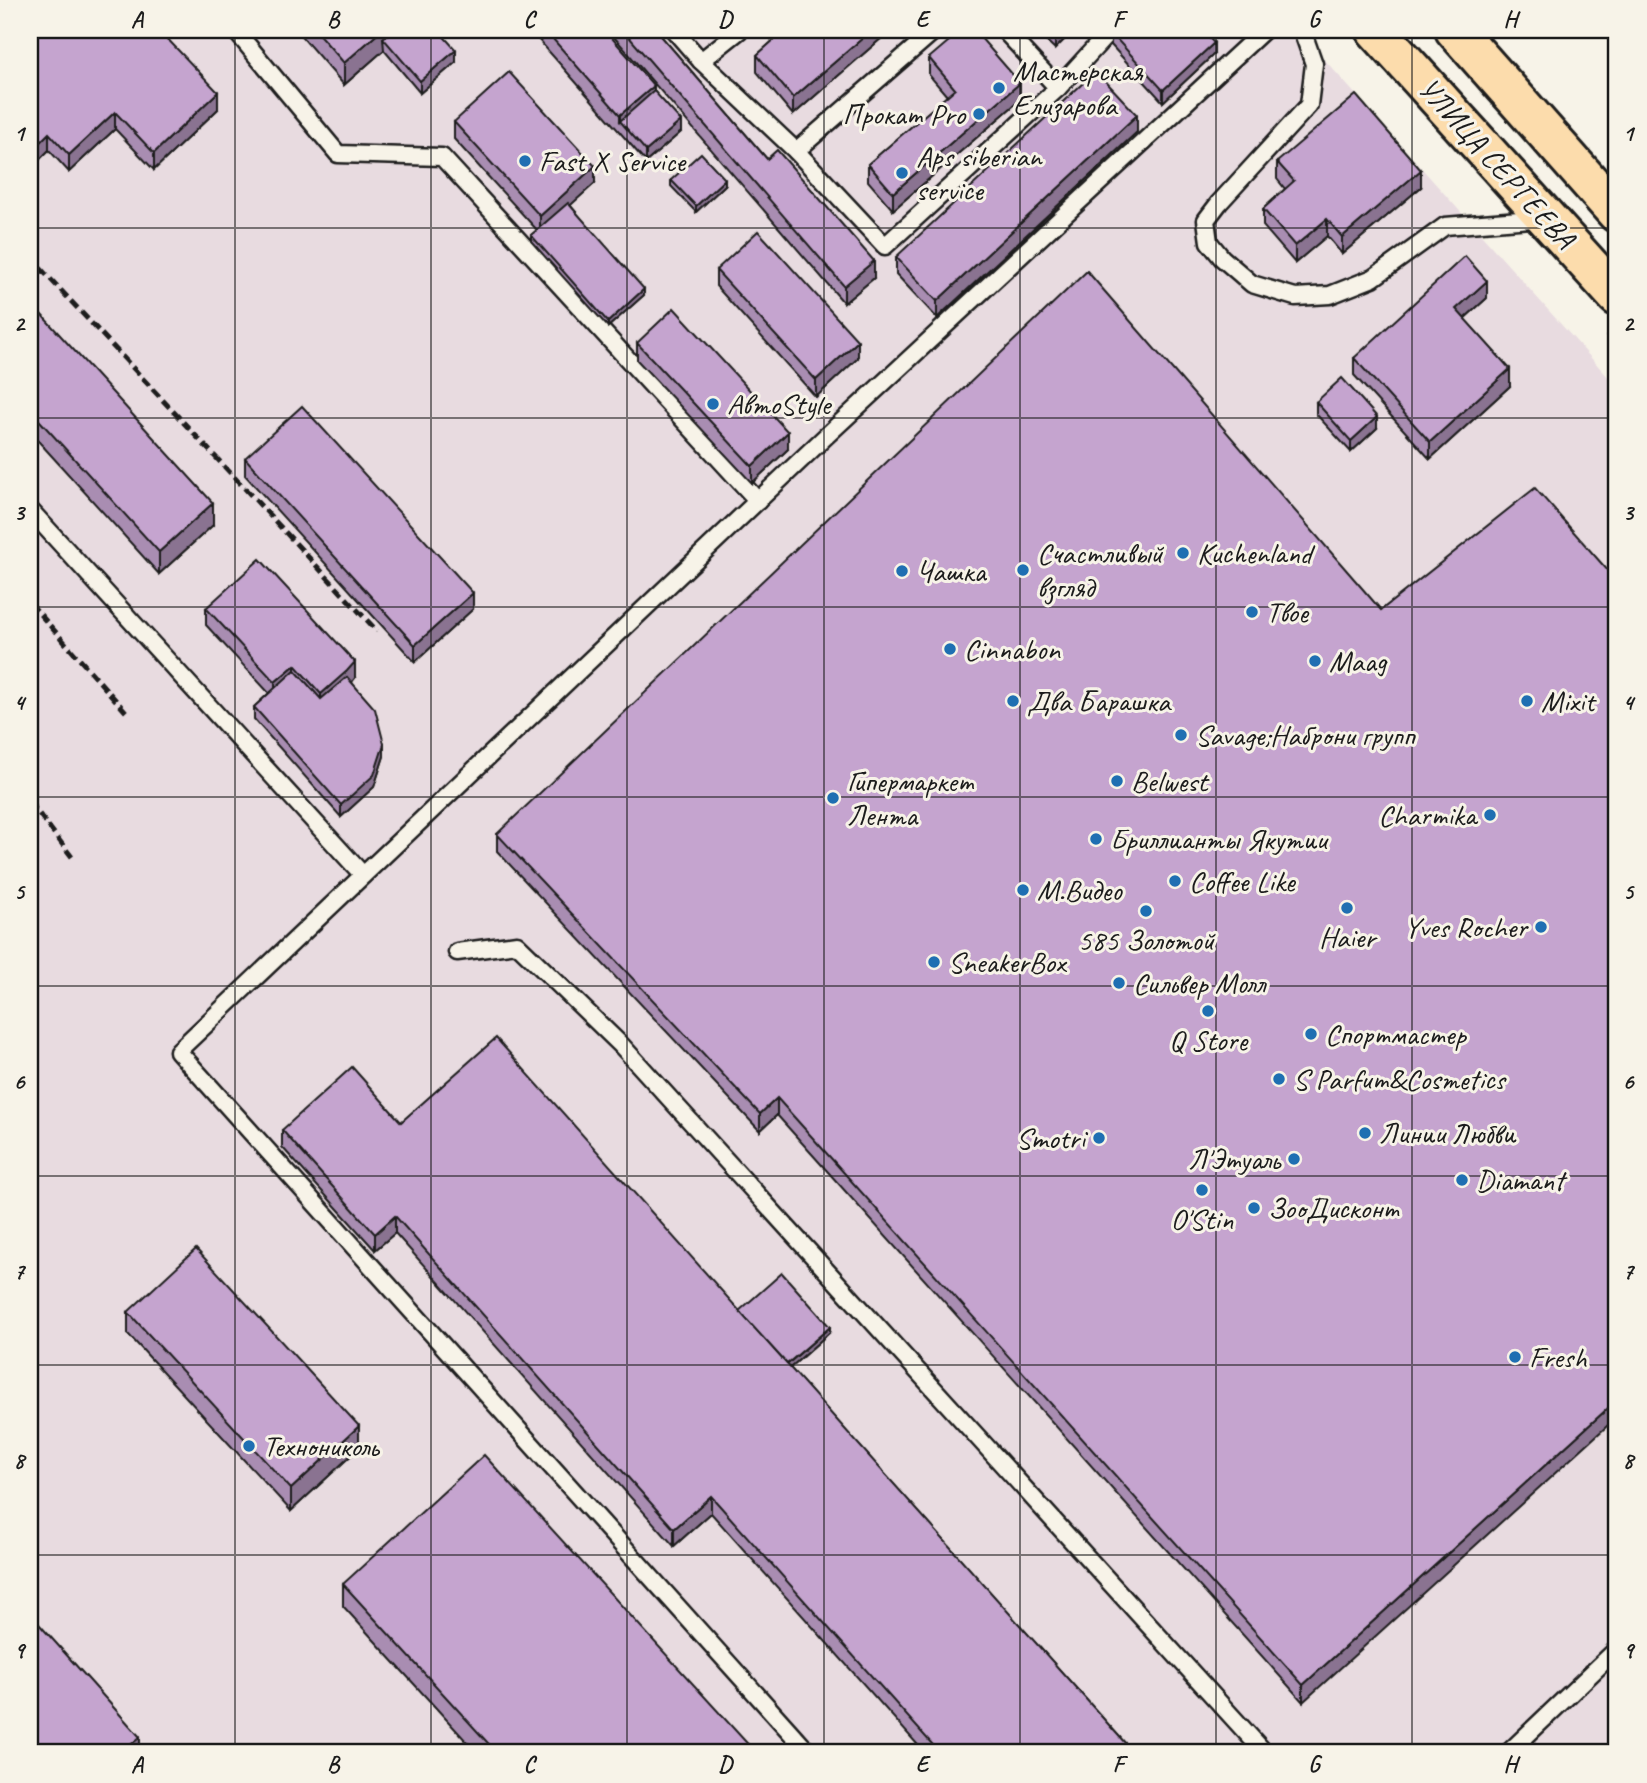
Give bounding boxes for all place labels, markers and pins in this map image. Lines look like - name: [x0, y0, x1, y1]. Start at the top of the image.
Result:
- place label: Мастерская Елизарова: [1013, 52, 1144, 124]
- marker: Мастерская Елизарова: [991, 80, 1007, 96]
- place label: Прокат Pro: [843, 95, 966, 133]
- marker: Прокат Pro: [971, 106, 987, 122]
- place label: Aps siberian service: [916, 137, 1043, 209]
- place label: Fast X Service: [539, 142, 687, 180]
- marker: Fast X Service: [517, 153, 533, 169]
- marker: Aps siberian service: [894, 165, 910, 181]
- place label: АвтоStyle: [727, 385, 832, 423]
- marker: АвтоStyle: [705, 396, 721, 412]
- place label: Счастливый взгляд: [1037, 534, 1164, 606]
- place label: Kuchenland: [1197, 534, 1316, 572]
- marker: Kuchenland: [1175, 545, 1191, 561]
- place label: Чашка: [916, 552, 987, 590]
- marker: Счастливый взгляд: [1015, 562, 1031, 578]
- marker: Чашка: [894, 563, 910, 579]
- place label: Твое: [1266, 593, 1310, 631]
- marker: Твое: [1244, 604, 1260, 620]
- place label: Cinnabon: [964, 630, 1061, 668]
- marker: Cinnabon: [942, 641, 958, 657]
- place label: Maag: [1329, 642, 1388, 680]
- marker: Maag: [1307, 653, 1323, 669]
- place label: Два Барашка: [1027, 682, 1172, 720]
- place label: Mixit: [1541, 682, 1597, 720]
- marker: Два Барашка: [1005, 693, 1021, 709]
- marker: Mixit: [1519, 693, 1535, 709]
- place label: Savage;Наброни групп: [1195, 716, 1417, 754]
- marker: Savage;Наброни групп: [1173, 727, 1189, 743]
- place label: Гипермаркет Лента: [847, 762, 975, 834]
- place label: Belwest: [1131, 762, 1210, 800]
- marker: Belwest: [1109, 773, 1125, 789]
- marker: Гипермаркет Лента: [825, 790, 841, 806]
- place label: Charmika: [1378, 796, 1479, 834]
- marker: Charmika: [1482, 807, 1498, 823]
- place label: Бриллианты Якутии: [1110, 820, 1329, 858]
- marker: Бриллианты Якутии: [1088, 831, 1104, 847]
- place label: Coffee Like: [1189, 862, 1297, 900]
- place label: М.Видео: [1037, 871, 1123, 909]
- marker: Coffee Like: [1167, 873, 1183, 889]
- marker: М.Видео: [1015, 882, 1031, 898]
- marker: Haier: [1339, 900, 1355, 916]
- marker: 585 Золотой: [1138, 903, 1154, 919]
- place label: Yves Rocher: [1404, 908, 1529, 946]
- place label: Haier: [1319, 918, 1378, 956]
- marker: Yves Rocher: [1533, 919, 1549, 935]
- place label: 585 Золотой: [1078, 921, 1216, 959]
- place label: SneakerBox: [948, 943, 1068, 981]
- marker: SneakerBox: [926, 954, 942, 970]
- place label: Сильвер Молл: [1133, 964, 1267, 1002]
- marker: Сильвер Молл: [1111, 975, 1127, 991]
- marker: Q Store: [1200, 1003, 1216, 1019]
- place label: Спортмастер: [1325, 1015, 1468, 1053]
- place label: Q Store: [1169, 1021, 1249, 1059]
- marker: Спортмастер: [1303, 1026, 1319, 1042]
- place label: S Parfum&Cosmetics: [1293, 1060, 1508, 1098]
- marker: S Parfum&Cosmetics: [1271, 1071, 1287, 1087]
- place label: Линии Любви: [1379, 1114, 1517, 1152]
- place label: Smotri: [1016, 1119, 1088, 1157]
- marker: Линии Любви: [1357, 1125, 1373, 1141]
- marker: Smotri: [1091, 1130, 1107, 1146]
- place label: Л'Этуаль: [1188, 1140, 1282, 1178]
- marker: Л'Этуаль: [1286, 1151, 1302, 1167]
- place label: Diamant: [1476, 1161, 1568, 1199]
- marker: Diamant: [1454, 1172, 1470, 1188]
- marker: O'Stin: [1194, 1182, 1210, 1198]
- place label: ЗооДисконт: [1268, 1189, 1401, 1227]
- place label: O'Stin: [1171, 1200, 1234, 1238]
- marker: ЗооДисконт: [1246, 1200, 1262, 1216]
- place label: Fresh: [1529, 1338, 1587, 1376]
- marker: Fresh: [1507, 1349, 1523, 1365]
- place label: Технониколь: [263, 1427, 380, 1465]
- marker: Технониколь: [241, 1438, 257, 1454]

